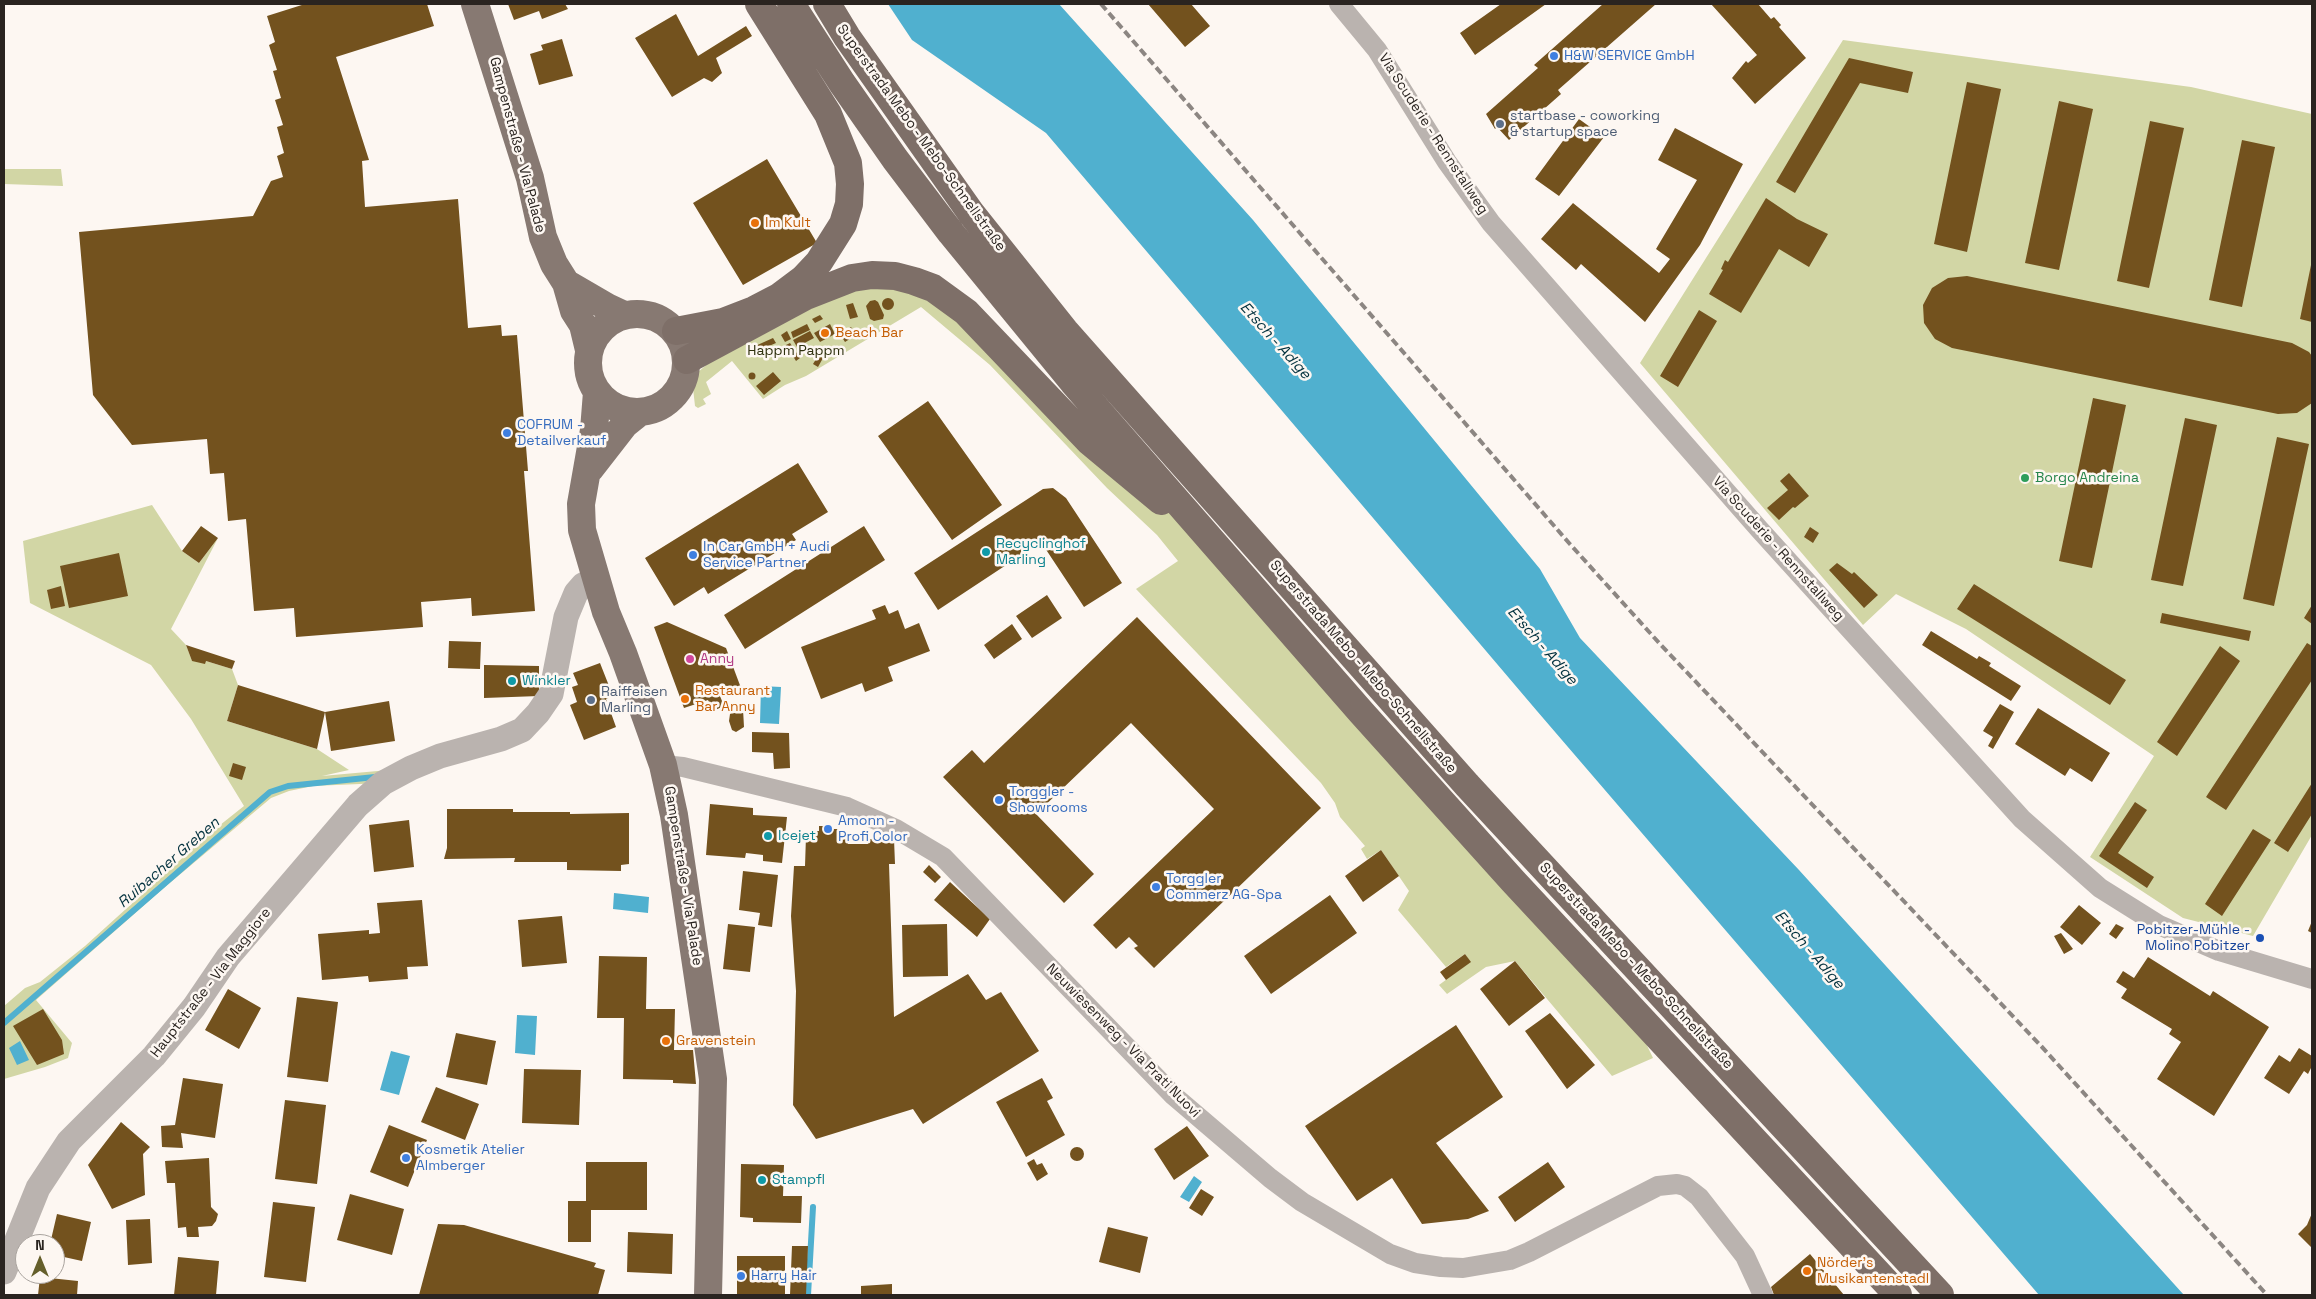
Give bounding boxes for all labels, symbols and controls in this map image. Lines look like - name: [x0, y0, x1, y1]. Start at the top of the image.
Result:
- street label: Superstrada Mebo - Mebo-Schnellstraße: [833, 21, 1009, 255]
- place label: H&W SERVICE GmbH: [1564, 48, 1695, 64]
- street label: Via Scuderie - Rennstallweg: [1375, 50, 1491, 218]
- marker: H&W SERVICE GmbH: [1548, 50, 1560, 62]
- street label: Gampenstraße - Via Palade: [485, 55, 549, 235]
- place label: startbase - coworking & startup space: [1510, 108, 1660, 140]
- marker: startbase - coworking & startup space: [1494, 118, 1506, 130]
- place label: Im Kult: [765, 215, 811, 231]
- marker: Im Kult: [749, 217, 761, 229]
- water label: Etsch - Adige: [1236, 299, 1314, 383]
- place label: Beach Bar: [835, 325, 904, 341]
- marker: Beach Bar: [819, 327, 831, 339]
- park label: Happm Pappm: [747, 343, 845, 359]
- place label: COFRUM - Detailverkauf: [517, 417, 606, 450]
- marker: COFRUM - Detailverkauf: [501, 427, 513, 439]
- place label: Borgo Andreina: [2035, 470, 2139, 486]
- marker: Borgo Andreina: [2019, 472, 2031, 484]
- street label: Via Scuderie - Rennstallweg: [1709, 473, 1847, 625]
- place label: Recyclinghof Marling: [996, 536, 1086, 568]
- place label: In Car GmbH + Audi Service Partner: [703, 539, 830, 572]
- marker: Recyclinghof Marling: [980, 546, 992, 558]
- marker: In Car GmbH + Audi Service Partner: [687, 549, 699, 561]
- street label: Superstrada Mebo - Mebo-Schnellstraße: [1266, 557, 1460, 777]
- water label: Etsch - Adige: [1503, 603, 1581, 689]
- place label: Anny: [700, 651, 734, 667]
- marker: Anny: [684, 653, 696, 665]
- place label: Winkler: [522, 673, 571, 689]
- marker: Winkler: [506, 675, 518, 687]
- place label: Restaurant Bar Anny: [695, 683, 770, 716]
- place label: Raiffeisen Marling: [601, 684, 668, 716]
- marker: Restaurant Bar Anny: [679, 693, 691, 705]
- marker: Raiffeisen Marling: [585, 694, 597, 706]
- place label: Torggler - Showrooms: [1009, 784, 1088, 816]
- street label: Gampenstraße - Via Palade: [661, 785, 705, 967]
- marker: Torggler - Showrooms: [993, 794, 1005, 806]
- place label: Amonn - Profi Color: [838, 813, 908, 846]
- water label: Ruibacher Greben: [114, 814, 224, 912]
- marker: Amonn - Profi Color: [822, 823, 834, 835]
- place label: Icejet: [778, 828, 816, 844]
- marker: Icejet: [762, 830, 774, 842]
- street label: Superstrada Mebo - Mebo-Schnellstraße: [1536, 859, 1736, 1073]
- place label: Torggler Commerz AG-Spa: [1166, 871, 1282, 904]
- marker: Torggler Commerz AG-Spa: [1150, 881, 1162, 893]
- street label: Hauptstraße - Via Maggiore: [147, 905, 275, 1061]
- water label: Etsch - Adige: [1770, 907, 1848, 993]
- place label: Pobitzer-Mühle - Molino Pobitzer: [2137, 922, 2250, 954]
- marker: Pobitzer-Mühle - Molino Pobitzer: [2254, 932, 2266, 944]
- street label: Neuwiesenweg - Via Prati Nuovi: [1043, 961, 1203, 1121]
- place label: Gravenstein: [676, 1033, 756, 1049]
- marker: Gravenstein: [660, 1035, 672, 1047]
- place label: Kosmetik Atelier Almberger: [416, 1142, 525, 1174]
- marker: Kosmetik Atelier Almberger: [400, 1152, 412, 1164]
- place label: Stampfl: [772, 1172, 825, 1188]
- marker: Stampfl: [756, 1174, 768, 1186]
- north arrow: [15, 1234, 65, 1284]
- text: N: [35, 1236, 45, 1254]
- place label: Nörder's Musikantenstadl: [1817, 1255, 1929, 1288]
- marker: Nörder's Musikantenstadl: [1801, 1265, 1813, 1277]
- place label: Harry Hair: [751, 1268, 817, 1284]
- marker: Harry Hair: [735, 1270, 747, 1282]

